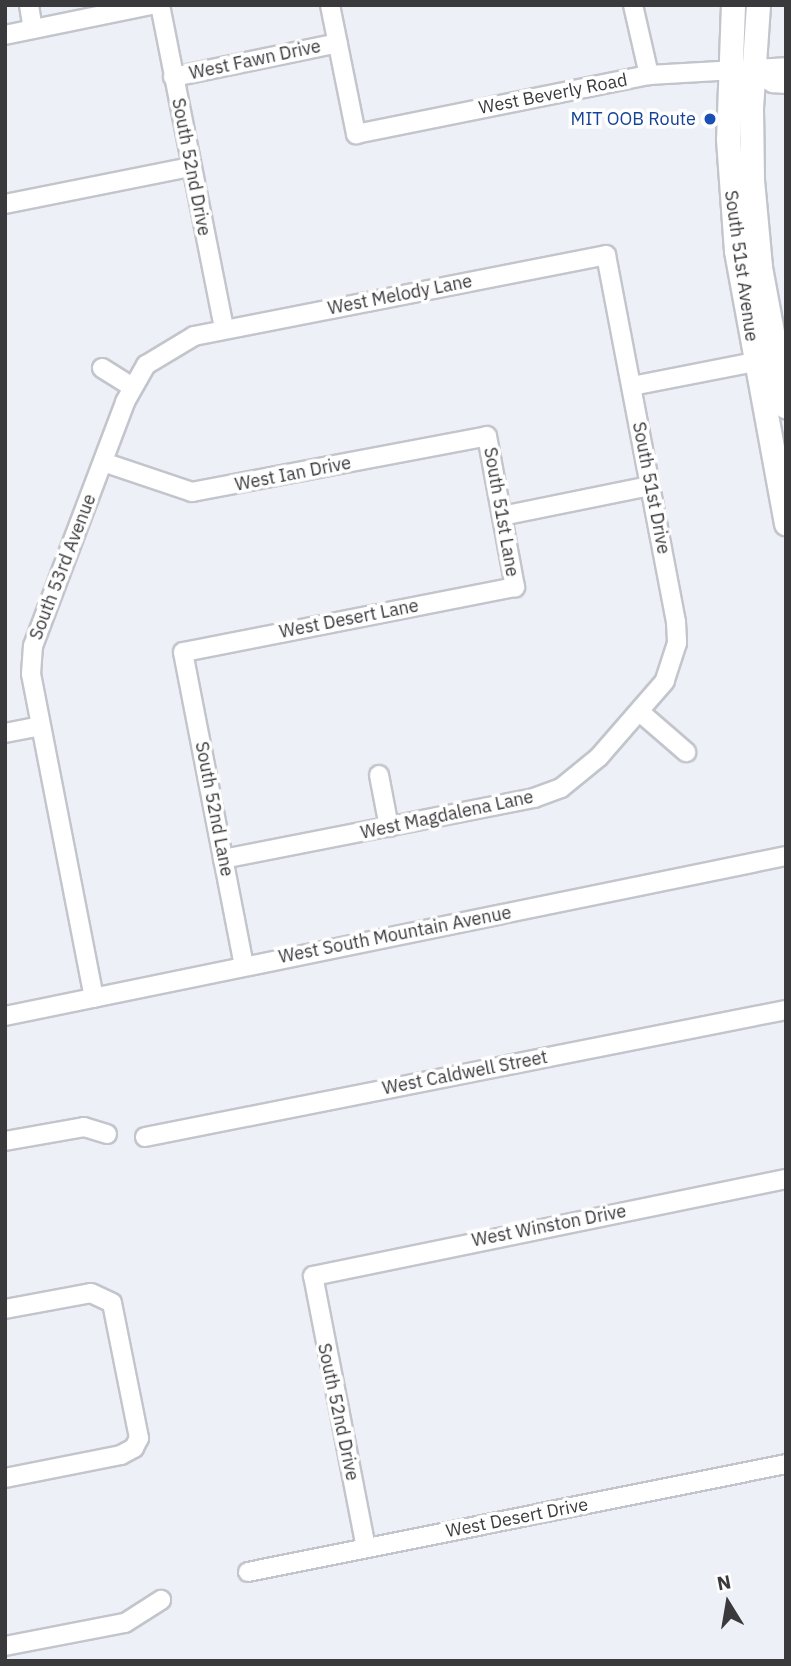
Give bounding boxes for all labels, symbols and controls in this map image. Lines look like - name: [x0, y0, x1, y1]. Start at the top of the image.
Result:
- street label: West Fawn Drive: [187, 36, 323, 84]
- street label: West Beverly Road: [477, 69, 629, 119]
- street label: South 52nd Drive: [167, 96, 215, 238]
- place label: MIT OOB Route: [571, 108, 696, 130]
- marker: MIT OOB Route: [702, 111, 718, 127]
- street label: South 51st Avenue: [720, 189, 762, 343]
- street label: West Melody Lane: [326, 270, 474, 320]
- street label: South 51st Drive: [628, 420, 674, 556]
- street label: South 51st Lane: [479, 446, 523, 578]
- street label: West Ian Drive: [233, 452, 353, 496]
- street label: South 53rd Avenue: [25, 491, 101, 643]
- street label: West Desert Lane: [278, 595, 420, 643]
- street label: South 52nd Lane: [190, 740, 238, 878]
- street label: West Magdalena Lane: [359, 786, 535, 844]
- street label: West South Mountain Avenue: [277, 902, 513, 968]
- street label: West Caldwell Street: [381, 1046, 549, 1100]
- street label: West Winston Drive: [470, 1200, 628, 1252]
- street label: South 52nd Drive: [313, 1341, 363, 1483]
- street label: West Desert Drive: [444, 1494, 590, 1542]
- north arrow: [693, 1568, 763, 1638]
- text: N: [715, 1569, 733, 1595]

